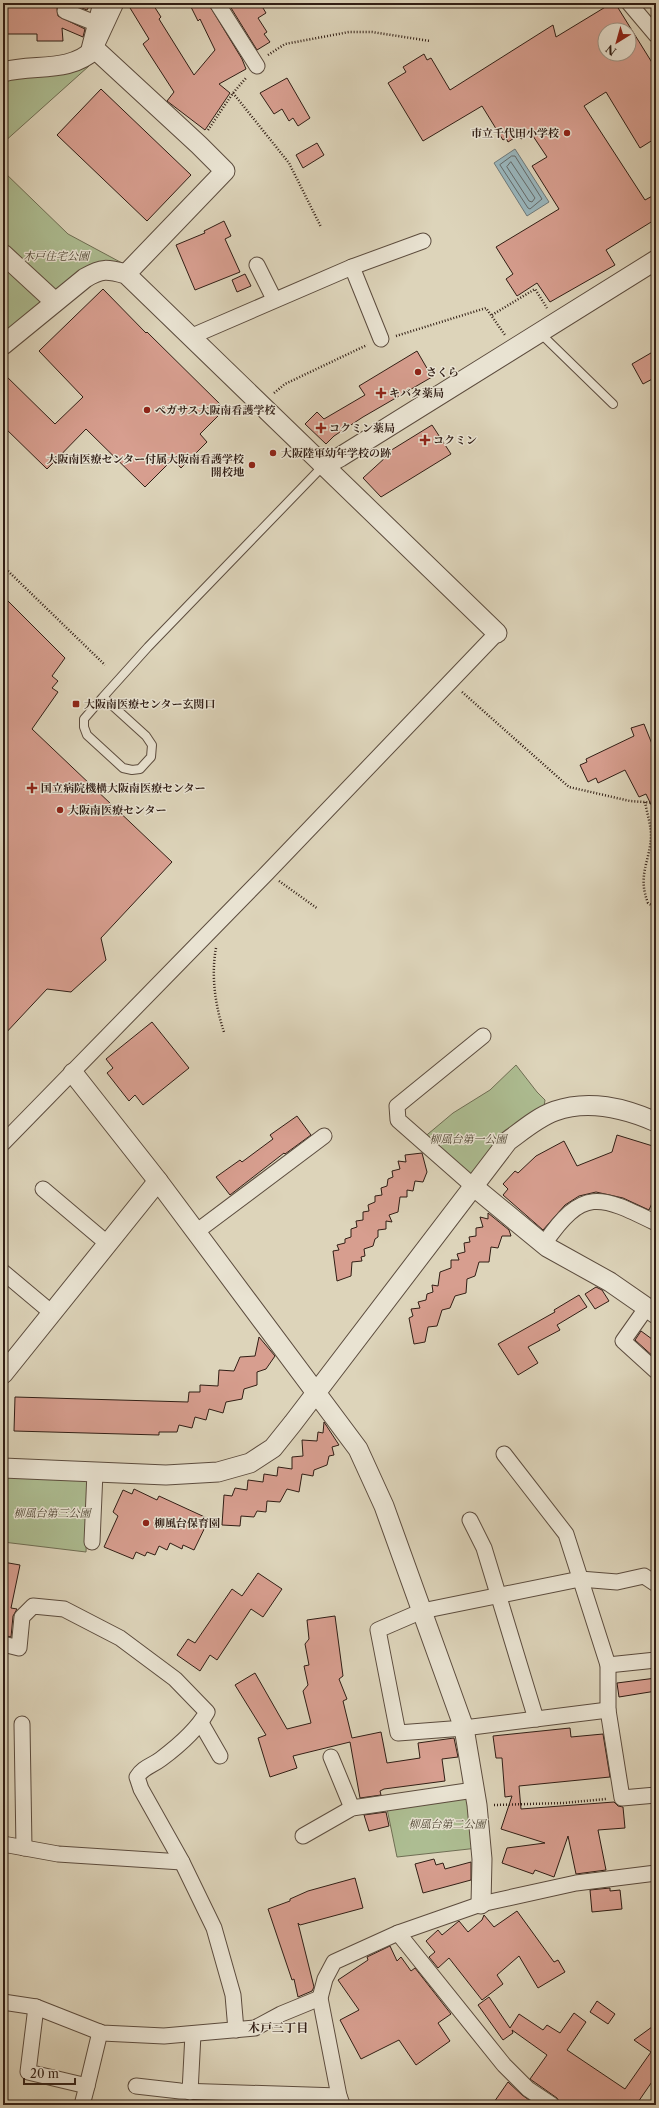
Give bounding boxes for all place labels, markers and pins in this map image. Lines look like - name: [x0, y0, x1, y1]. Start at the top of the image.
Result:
- place label: 市立千代田小学校: [471, 126, 559, 140]
- marker: 市立千代田小学校: [562, 128, 572, 138]
- place label: さくら: [426, 365, 459, 379]
- marker: さくら: [413, 367, 423, 377]
- place label: キバタ薬局: [389, 386, 444, 400]
- marker: キバタ薬局: [376, 388, 386, 398]
- place label: ぺガサス大阪南看護学校: [155, 403, 276, 417]
- marker: ぺガサス大阪南看護学校: [142, 405, 152, 415]
- place label: コクミン薬局: [329, 421, 395, 435]
- marker: コクミン薬局: [316, 423, 326, 433]
- place label: コクミン: [433, 433, 477, 447]
- marker: コクミン: [420, 435, 430, 445]
- place label: 大阪陸軍幼年学校の跡: [281, 446, 391, 460]
- marker: 大阪陸軍幼年学校の跡: [268, 448, 278, 458]
- place label: 大阪南医療センター付属大阪南看護学校 開校地: [46, 452, 245, 479]
- marker: 大阪南医療センター付属大阪南看護学校 開校地: [247, 460, 257, 470]
- place label: 大阪南医療センター玄関口: [84, 697, 216, 711]
- marker: 大阪南医療センター玄関口: [71, 699, 81, 709]
- place label: 国立病院機構大阪南医療センター: [41, 781, 206, 795]
- marker: 国立病院機構大阪南医療センター: [26, 782, 38, 794]
- place label: 大阪南医療センター: [68, 803, 167, 817]
- marker: 大阪南医療センター: [55, 805, 65, 815]
- place label: 柳風台保育園: [154, 1516, 220, 1530]
- marker: 柳風台保育園: [141, 1518, 151, 1528]

